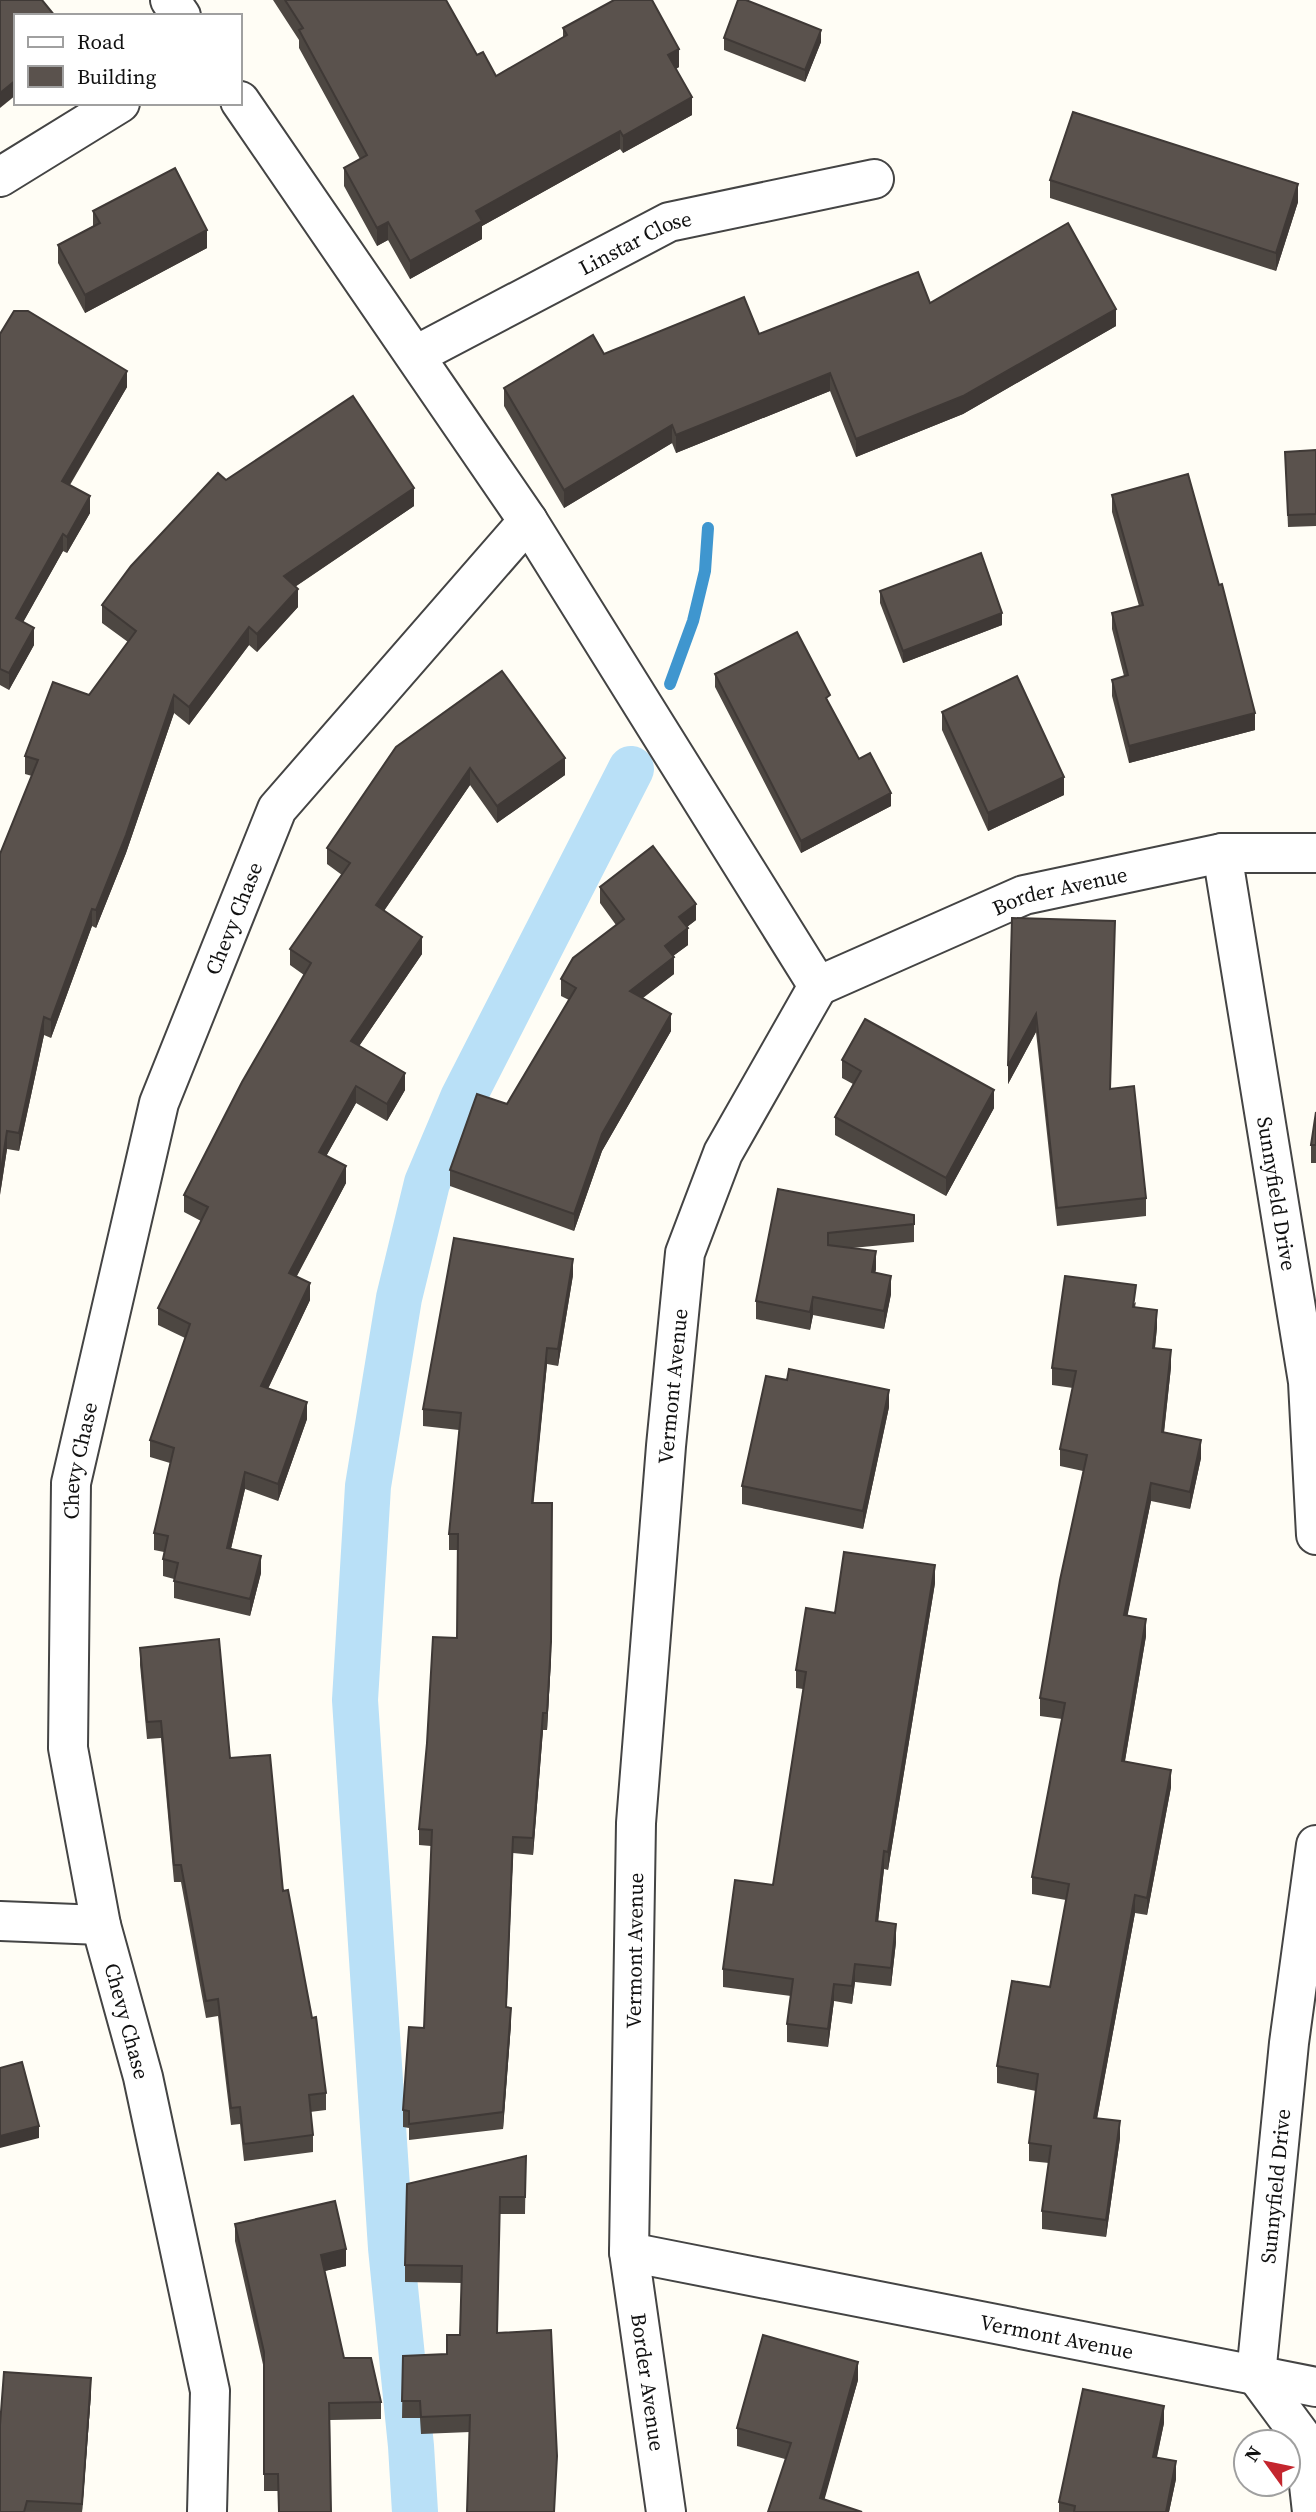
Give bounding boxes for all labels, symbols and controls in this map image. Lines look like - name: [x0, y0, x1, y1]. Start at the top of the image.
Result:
- legend: [14, 14, 242, 105]
- text: Road: [77, 27, 125, 56]
- text: Building: [77, 62, 156, 91]
- street label: Linstar Close: [574, 203, 694, 281]
- street label: Chevy Chase: [197, 857, 269, 979]
- street label: Border Avenue: [987, 859, 1130, 922]
- street label: Sunnyfield Drive: [1251, 1114, 1304, 1273]
- street label: Vermont Avenue: [650, 1307, 694, 1465]
- street label: Chevy Chase: [56, 1399, 104, 1520]
- street label: Vermont Avenue: [618, 1872, 650, 2029]
- street label: Chevy Chase: [98, 1960, 156, 2082]
- street label: Sunnyfield Drive: [1253, 2107, 1297, 2265]
- street label: Vermont Avenue: [977, 2307, 1136, 2365]
- street label: Border Avenue: [624, 2311, 672, 2453]
- north arrow: [1232, 2428, 1302, 2498]
- text: N: [1238, 2441, 1268, 2467]

